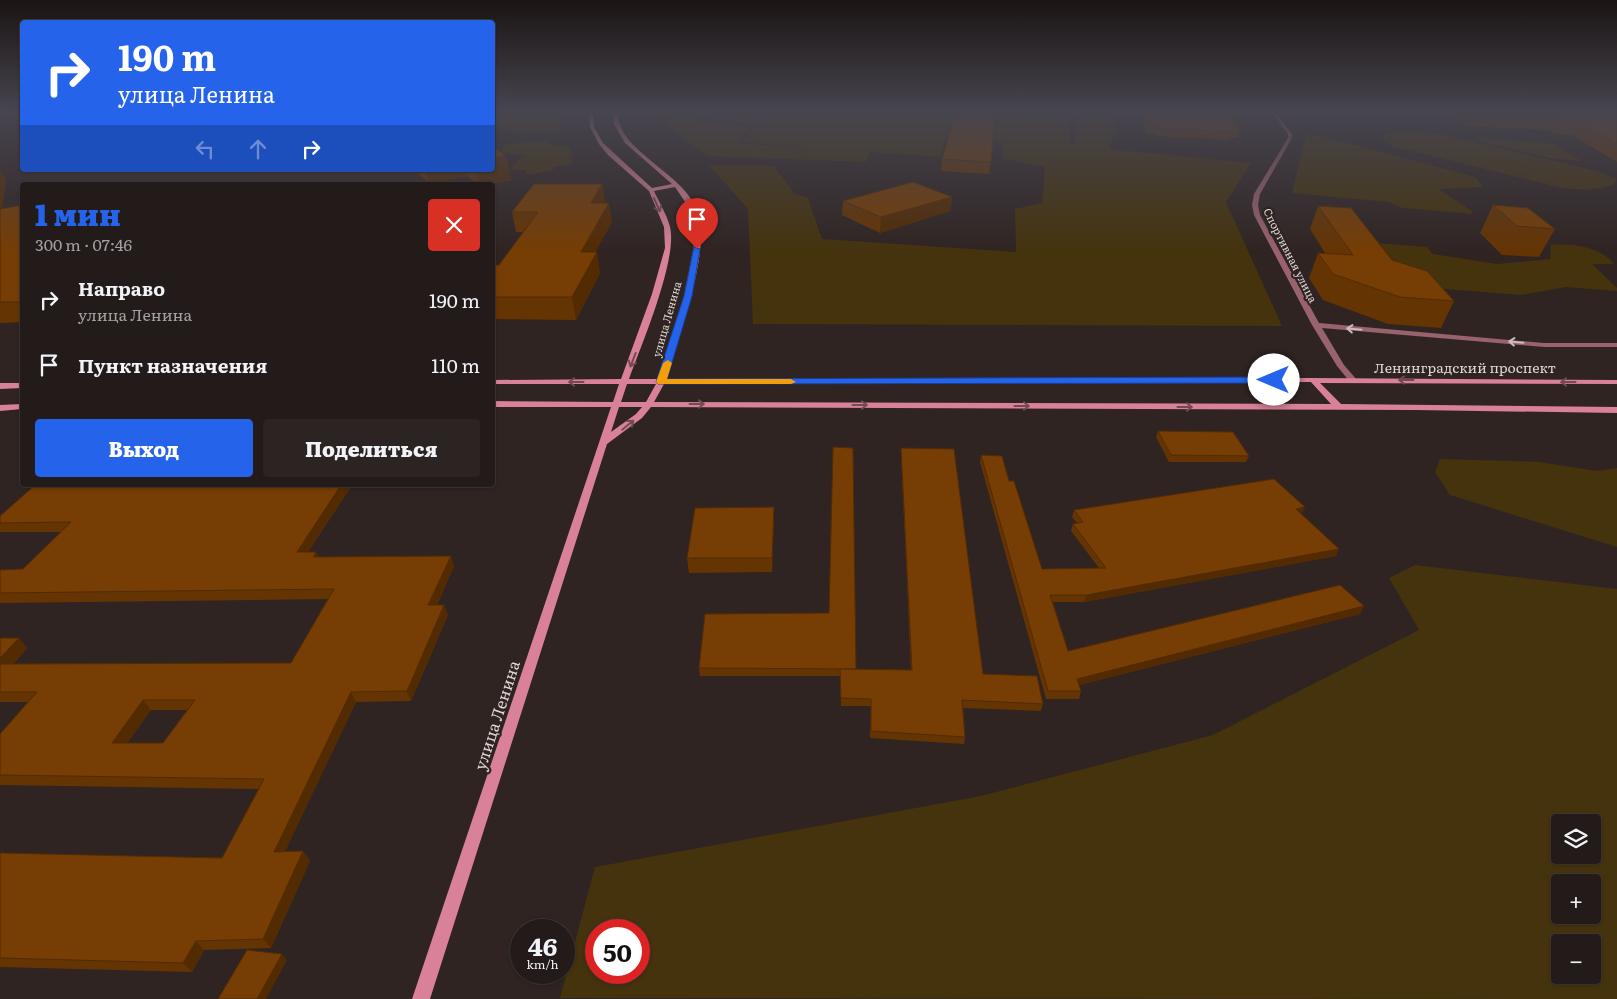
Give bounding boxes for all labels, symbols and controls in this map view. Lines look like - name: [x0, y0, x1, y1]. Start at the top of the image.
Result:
- text: 190 m: [118, 30, 216, 82]
- icon: right: [35, 40, 100, 105]
- text: улица Ленина: [118, 77, 275, 110]
- icon: left: [191, 135, 219, 163]
- icon: ahead: [244, 135, 272, 163]
- icon: right: [297, 135, 325, 163]
- text: 1 мин: [35, 191, 121, 235]
- one-way arrow: [653, 197, 663, 212]
- pin: [676, 198, 718, 249]
- button: close: [428, 199, 480, 251]
- icon: arrive: [683, 205, 711, 233]
- street label: Спортивная улица: [1260, 205, 1322, 305]
- text: 300 m · 07:46: [35, 232, 132, 256]
- text: Направо: [78, 274, 165, 302]
- street label: улица Ленина: [647, 279, 685, 359]
- icon: right: [35, 286, 63, 314]
- text: 190 m: [429, 286, 480, 314]
- text: улица Ленина: [78, 302, 192, 326]
- one-way arrow: [1346, 324, 1362, 333]
- one-way arrow: [1508, 338, 1524, 347]
- icon: arrive: [35, 351, 63, 379]
- text: Пункт назначения: [78, 351, 267, 379]
- text: 110 m: [431, 351, 480, 379]
- one-way arrow: [628, 351, 637, 367]
- position arrow: [1247, 353, 1299, 405]
- street label: Ленинградский проспект: [1374, 357, 1556, 377]
- one-way arrow: [1398, 375, 1414, 385]
- one-way arrow: [568, 377, 584, 387]
- one-way arrow: [1561, 377, 1577, 387]
- one-way arrow: [689, 399, 705, 409]
- one-way arrow: [852, 400, 868, 410]
- one-way arrow: [1014, 401, 1030, 411]
- one-way arrow: [1176, 402, 1193, 412]
- button: Выход: [35, 419, 253, 477]
- button: Поделиться: [263, 419, 480, 477]
- one-way arrow: [621, 419, 634, 430]
- street label: улица Ленина: [467, 657, 525, 773]
- map controls: [1551, 814, 1601, 984]
- button: layers: [1551, 814, 1601, 864]
- button: +: [1551, 874, 1601, 924]
- speed limit sign: 50: [585, 919, 650, 984]
- text: 46: [528, 927, 557, 964]
- button: −: [1551, 934, 1601, 984]
- text: km/h: [527, 955, 558, 973]

